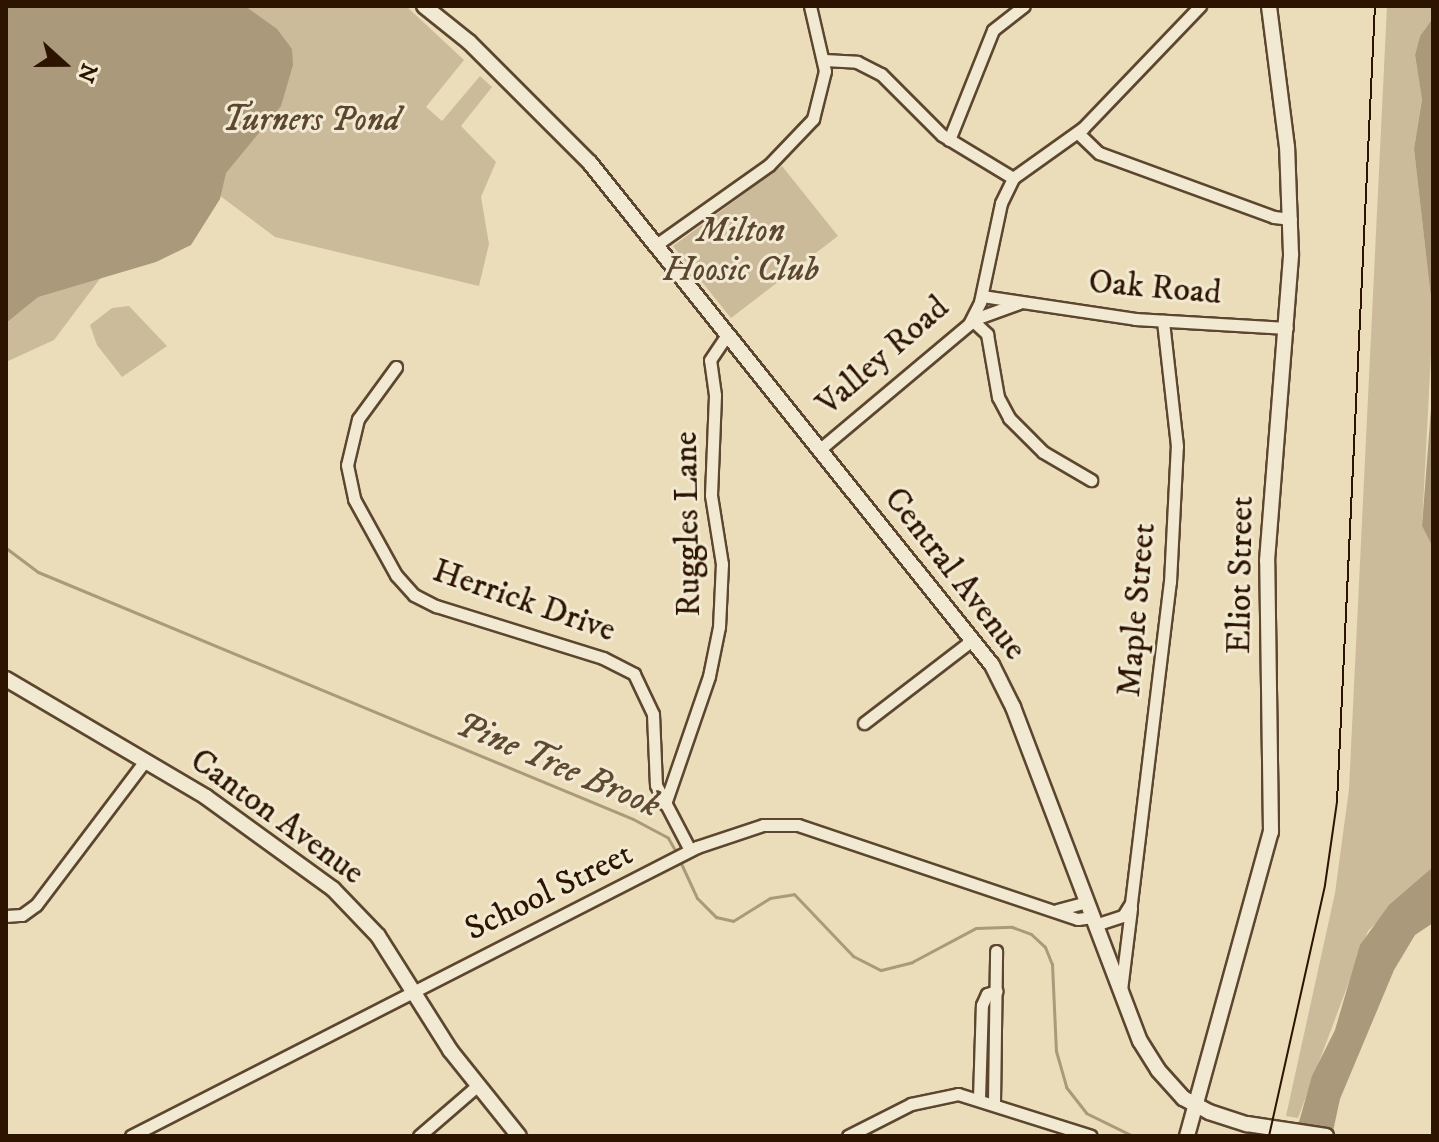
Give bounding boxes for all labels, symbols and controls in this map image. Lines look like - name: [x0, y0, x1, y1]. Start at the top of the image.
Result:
- north arrow: [24, 24, 104, 104]
- text: N: [71, 60, 103, 86]
- park label: Turners Pond: [222, 101, 400, 141]
- park label: Milton Hoosic Club: [663, 211, 819, 290]
- street label: Oak Road: [1087, 262, 1223, 314]
- street label: Valley Road: [808, 287, 958, 425]
- street label: Ruggles Lane: [666, 431, 710, 617]
- street label: Central Avenue: [875, 480, 1035, 668]
- street label: Eliot Street: [1219, 496, 1263, 654]
- street label: Maple Street: [1109, 521, 1165, 699]
- street label: Herrick Drive: [427, 551, 621, 651]
- water label: Pine Tree Brook: [449, 703, 667, 827]
- street label: Canton Avenue: [182, 740, 372, 894]
- street label: School Street: [459, 834, 639, 950]

